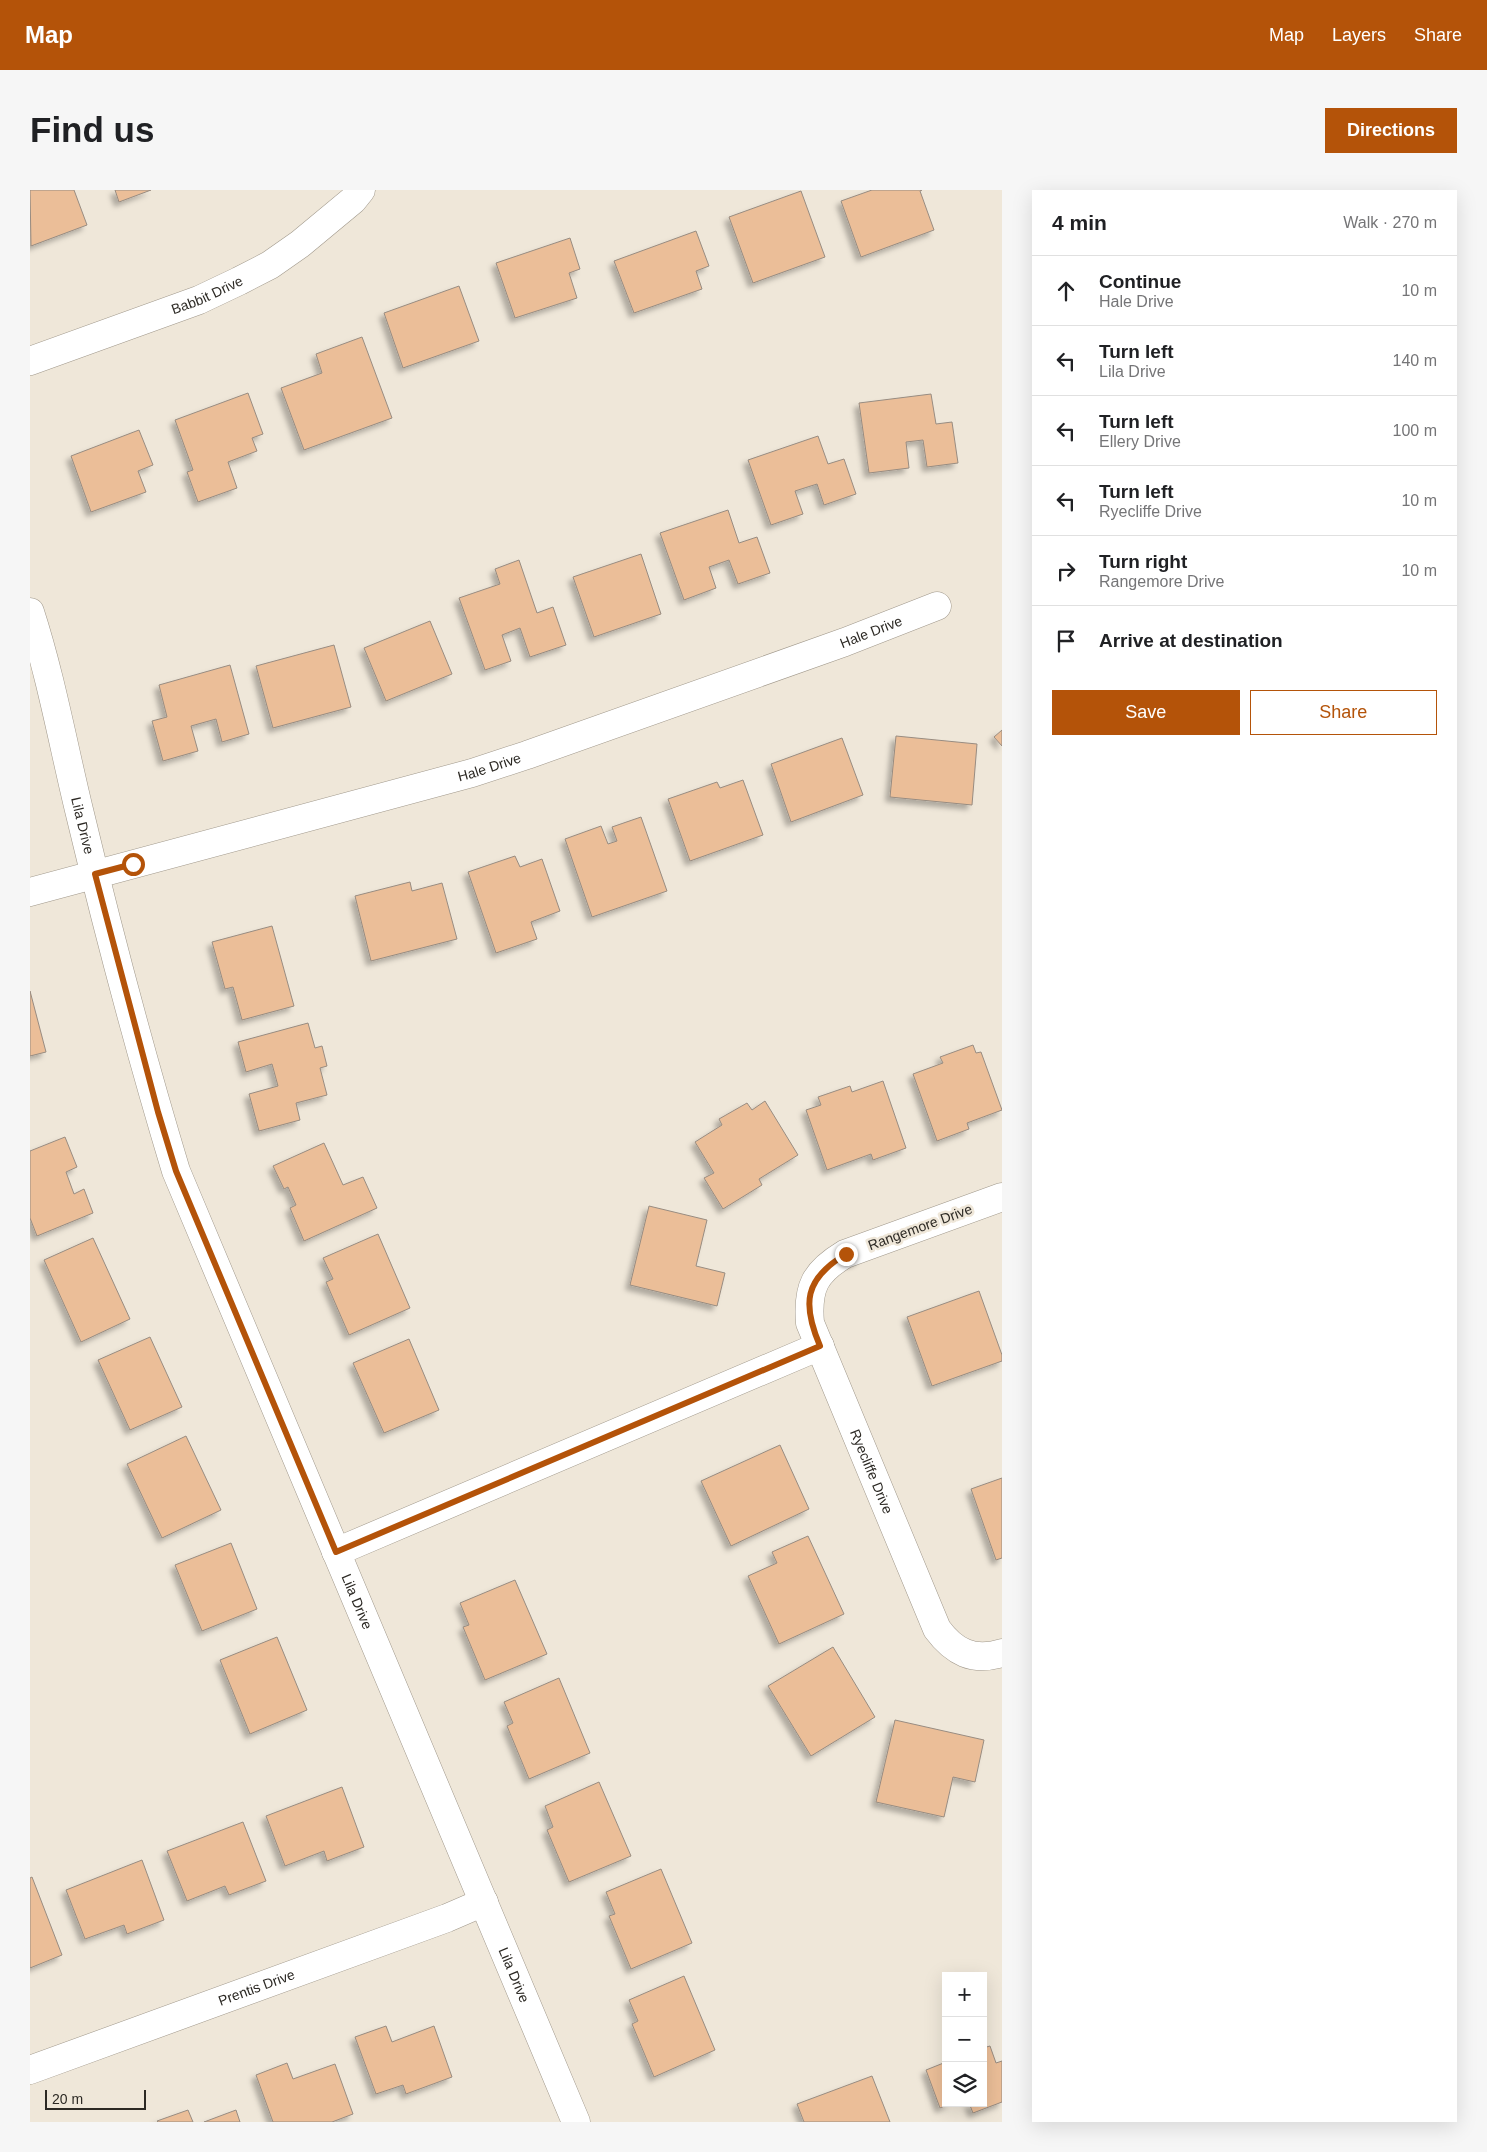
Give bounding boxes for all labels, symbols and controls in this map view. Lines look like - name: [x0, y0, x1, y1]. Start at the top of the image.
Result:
- text: Map: [25, 21, 73, 48]
- text: Map: [1269, 25, 1304, 45]
- text: Layers: [1332, 25, 1386, 45]
- text: Share: [1414, 25, 1462, 45]
- button: Directions: [1325, 108, 1457, 153]
- text: Find us: [30, 110, 154, 149]
- text: 4 min: [1052, 211, 1107, 234]
- text: Walk · 270 m: [1343, 214, 1437, 231]
- text: Continue: [1099, 271, 1181, 292]
- street label: Babbit Drive: [169, 272, 246, 317]
- icon: ahead: [1052, 277, 1080, 305]
- text: 10 m: [1401, 282, 1437, 299]
- text: Hale Drive: [1099, 293, 1174, 310]
- text: Turn left: [1099, 341, 1174, 362]
- icon: left: [1052, 347, 1080, 375]
- text: 140 m: [1393, 352, 1437, 369]
- text: Lila Drive: [1099, 363, 1166, 380]
- text: Turn left: [1099, 411, 1174, 432]
- icon: left: [1052, 417, 1080, 445]
- text: 100 m: [1393, 422, 1437, 439]
- text: Ellery Drive: [1099, 433, 1181, 450]
- text: Turn left: [1099, 481, 1174, 502]
- icon: left: [1052, 487, 1080, 515]
- text: 10 m: [1401, 492, 1437, 509]
- text: Ryecliffe Drive: [1099, 503, 1202, 520]
- text: Turn right: [1099, 551, 1187, 572]
- icon: right: [1052, 557, 1080, 585]
- text: 10 m: [1401, 562, 1437, 579]
- text: Rangemore Drive: [1099, 573, 1224, 590]
- street label: Hale Drive: [838, 612, 905, 651]
- icon: arrive: [1052, 627, 1080, 655]
- text: Arrive at destination: [1099, 630, 1283, 651]
- button: Save: [1052, 690, 1240, 735]
- button: Share: [1250, 690, 1437, 735]
- street label: Hale Drive: [456, 749, 523, 784]
- street label: Lila Drive: [68, 795, 97, 856]
- route start: [122, 853, 145, 876]
- street label: Rangemore Drive: [866, 1201, 974, 1253]
- route end: [835, 1243, 858, 1266]
- street label: Ryecliffe Drive: [847, 1427, 896, 1516]
- street label: Lila Drive: [338, 1572, 376, 1632]
- street label: Lila Drive: [495, 1945, 533, 2005]
- street label: Prentis Drive: [216, 1966, 297, 2009]
- map controls: [942, 1972, 987, 2107]
- button: +: [942, 1972, 987, 2017]
- button: −: [942, 2017, 987, 2062]
- button: layers: [942, 2062, 987, 2107]
- scale bar: [45, 2087, 146, 2110]
- text: 20 m: [52, 2091, 83, 2107]

